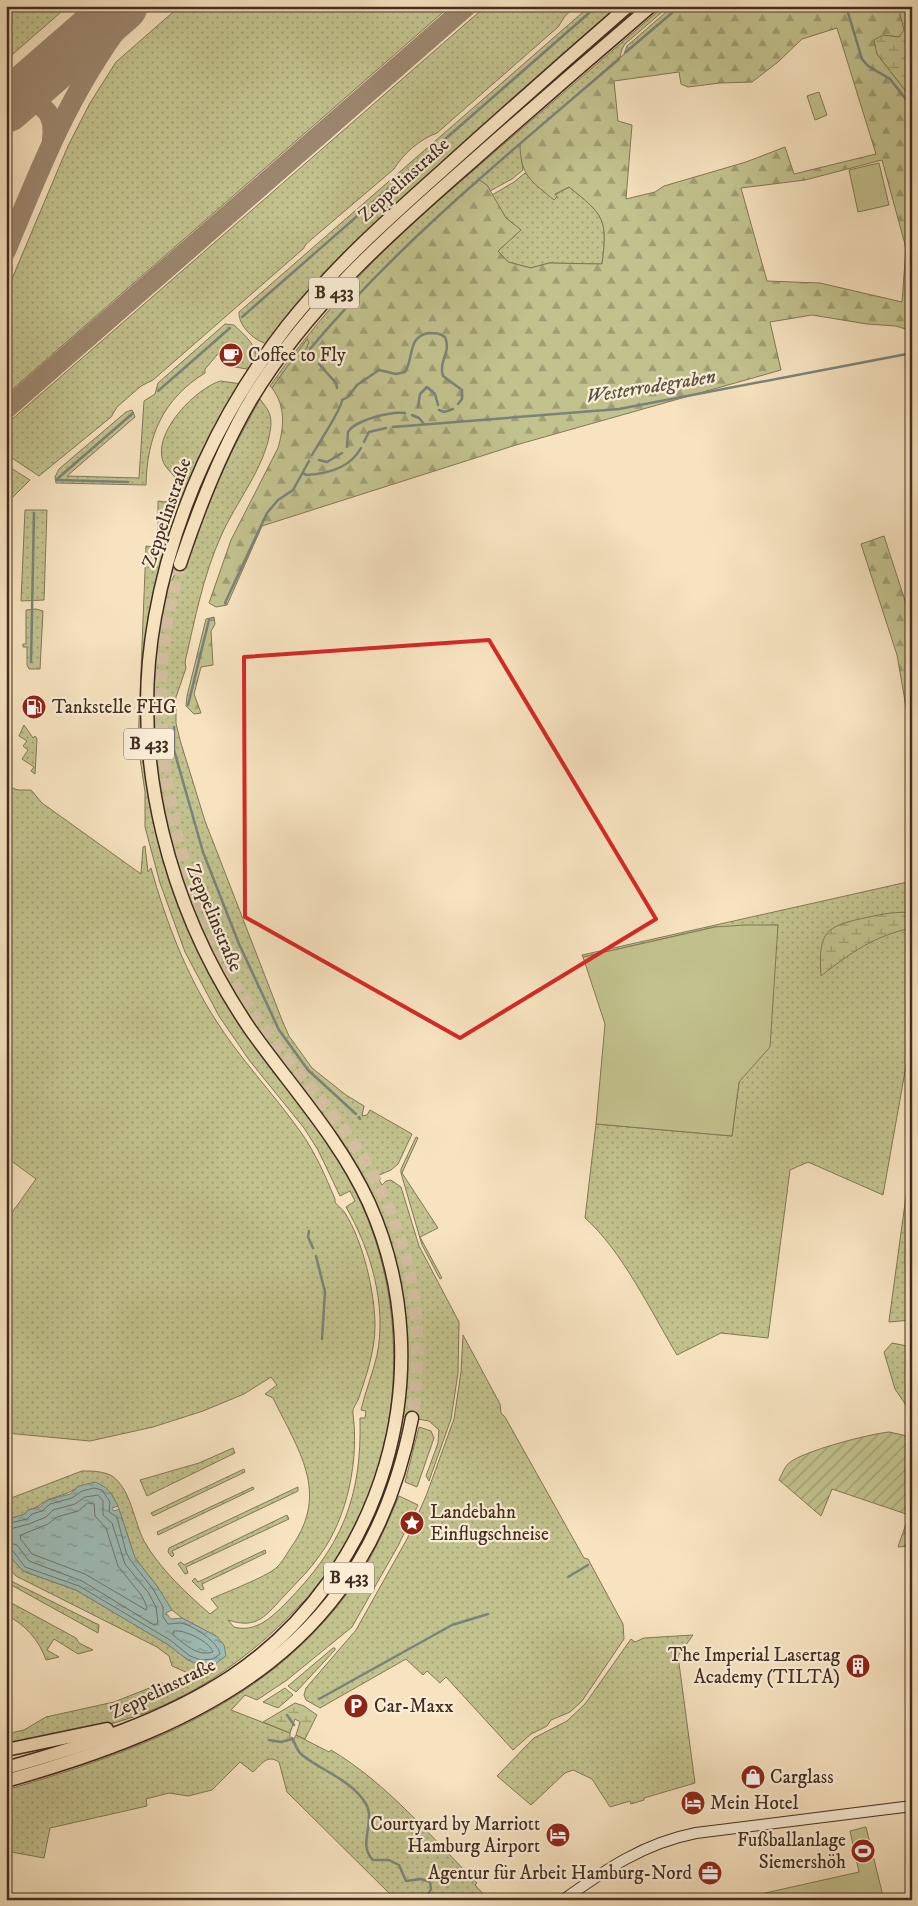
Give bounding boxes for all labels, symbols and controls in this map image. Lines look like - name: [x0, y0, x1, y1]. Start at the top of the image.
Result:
- street label: Zeppelinstraße: [354, 133, 454, 227]
- road number: B 433: [309, 278, 359, 308]
- cafe icon: Coffee to Fly: [218, 342, 244, 368]
- place label: Coffee to Fly: [248, 344, 347, 367]
- water label: Westerrodegraben: [584, 364, 718, 410]
- street label: Zeppelinstraße: [137, 455, 197, 571]
- fuel station icon: Tankstelle FHG: [21, 694, 47, 720]
- place label: Tankstelle FHG: [52, 696, 176, 719]
- road number: B 433: [124, 729, 174, 760]
- street label: Zeppelinstraße: [181, 861, 247, 975]
- place label: Landebahn Einflugschneise: [430, 1501, 549, 1546]
- place icon: Landebahn Einflugschneise: [399, 1510, 425, 1536]
- road number: B 433: [324, 1562, 374, 1594]
- place label: The Imperial Lasertag Academy (TILTA): [668, 1644, 841, 1689]
- building icon: The Imperial Lasertag Academy (TILTA): [845, 1653, 871, 1679]
- street label: Zeppelinstraße: [107, 1654, 220, 1724]
- parking icon: Car-Maxx: [343, 1693, 369, 1719]
- place label: Car-Maxx: [374, 1695, 454, 1718]
- shop icon: Carglass: [740, 1764, 766, 1790]
- place label: Carglass: [770, 1766, 834, 1789]
- hotel icon: Mein Hotel: [680, 1790, 706, 1816]
- place label: Mein Hotel: [710, 1792, 799, 1815]
- place label: Courtyard by Marriott Hamburg Airport: [370, 1813, 540, 1858]
- hotel icon: Courtyard by Marriott Hamburg Airport: [545, 1822, 571, 1848]
- place label: Fußballanlage Siemershöh: [737, 1829, 846, 1874]
- sports icon: Fußballanlage Siemershöh: [850, 1838, 876, 1864]
- office icon: Agentur für Arbeit Hamburg-Nord: [697, 1860, 723, 1886]
- place label: Agentur für Arbeit Hamburg-Nord: [428, 1862, 693, 1885]

